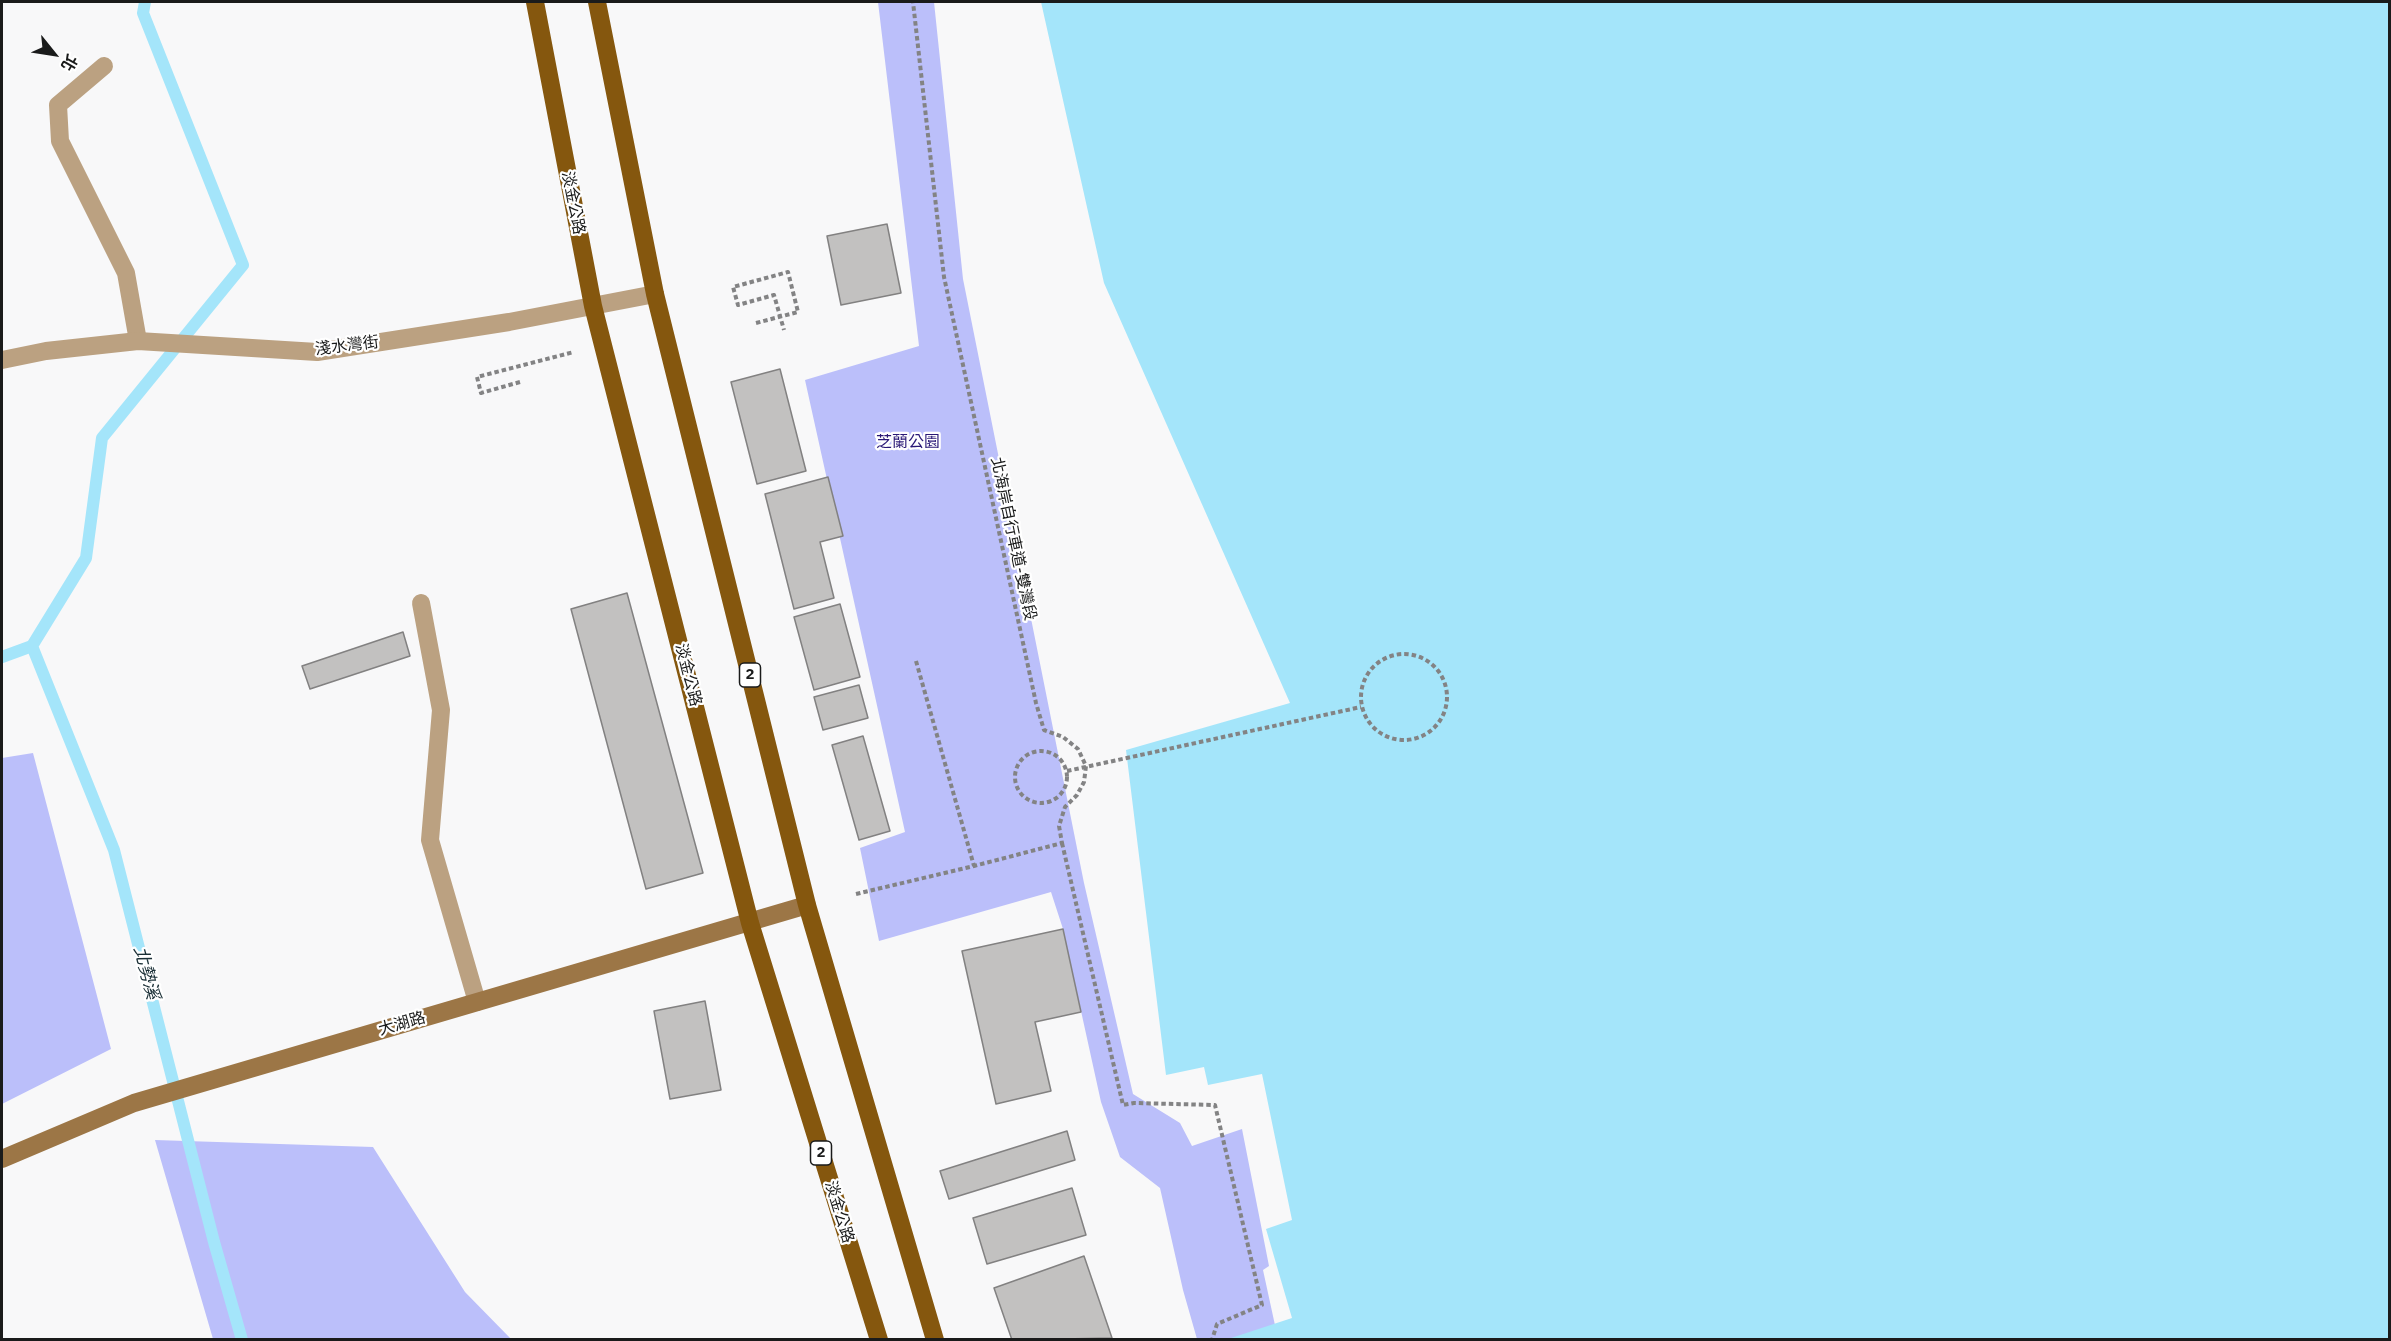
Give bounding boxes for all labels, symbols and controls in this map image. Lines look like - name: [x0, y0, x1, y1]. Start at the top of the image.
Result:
- north arrow: [24, 24, 84, 84]
- text: 北: [57, 51, 82, 75]
- street label: 淡金公路: [557, 170, 589, 236]
- street label: 淺水灣街: [314, 333, 380, 359]
- park label: 芝蘭公園: [876, 432, 940, 452]
- street label: 北海岸自行車道-雙灣段: [986, 456, 1040, 622]
- street label: 淡金公路: [671, 642, 705, 708]
- road number: 2: [740, 663, 760, 687]
- water label: 北勢溪: [129, 944, 163, 1002]
- street label: 大湖路: [376, 1008, 428, 1040]
- road number: 2: [810, 1141, 832, 1165]
- street label: 淡金公路: [820, 1179, 858, 1245]

